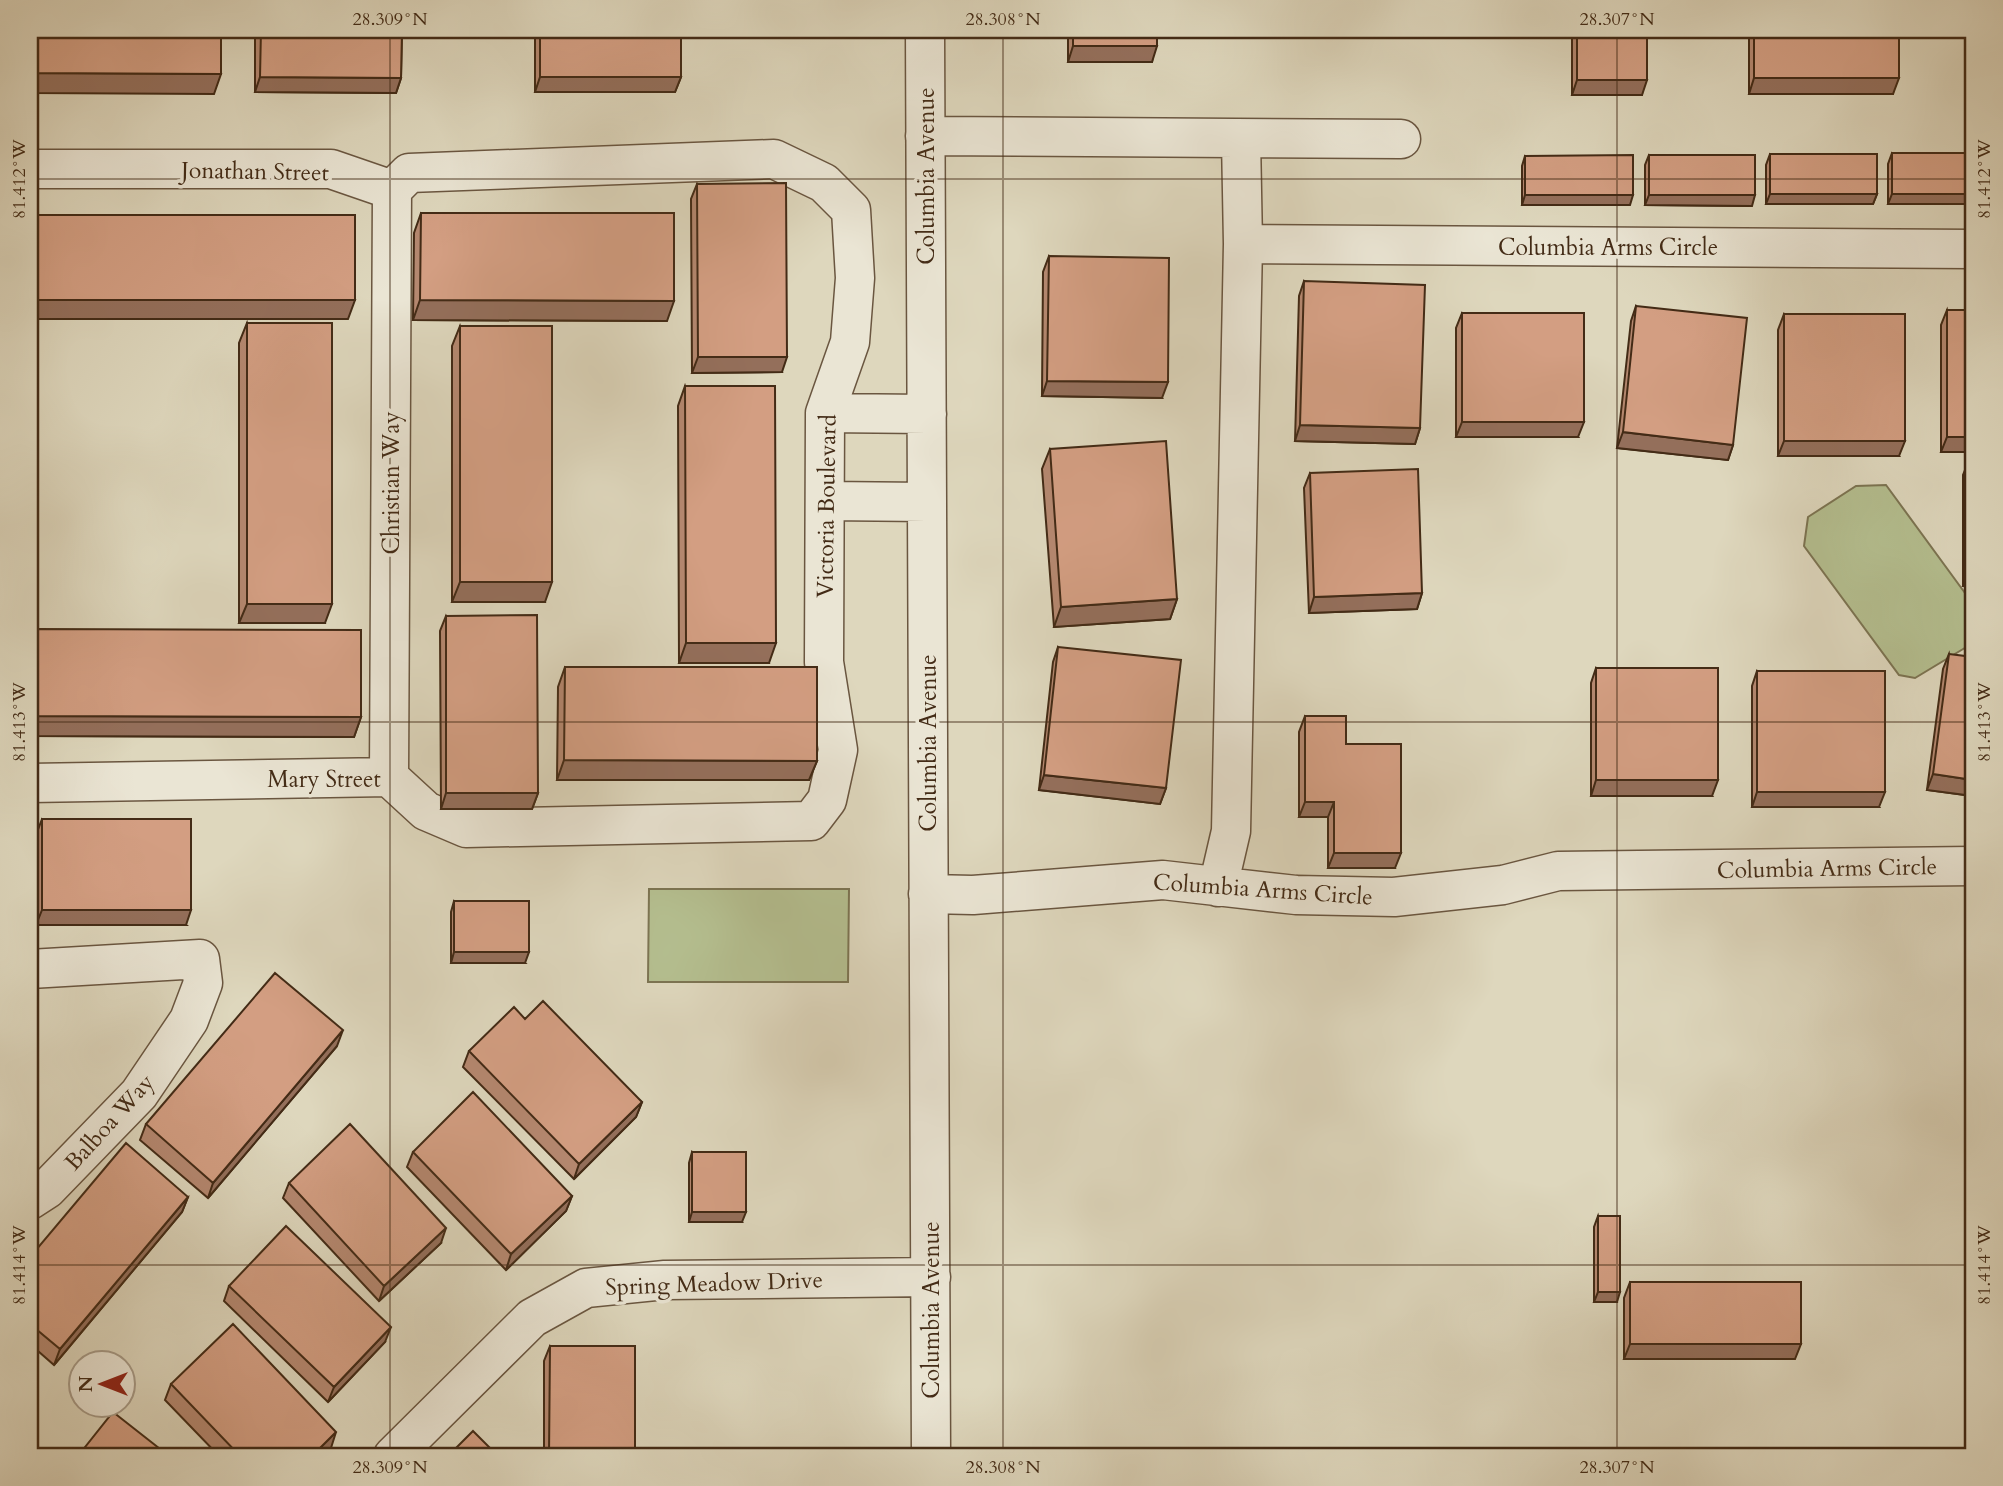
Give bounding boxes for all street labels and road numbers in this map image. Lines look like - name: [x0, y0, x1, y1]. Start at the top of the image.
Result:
- street label: Columbia Avenue: [911, 87, 942, 265]
- street label: Jonathan Street: [178, 155, 329, 188]
- street label: Columbia Arms Circle: [1498, 232, 1718, 263]
- street label: Christian Way: [376, 411, 407, 555]
- street label: Victoria Boulevard: [809, 413, 844, 598]
- street label: Columbia Avenue: [913, 654, 944, 832]
- street label: Mary Street: [267, 764, 381, 795]
- street label: Columbia Arms Circle: [1717, 851, 1937, 886]
- street label: Columbia Arms Circle: [1152, 866, 1374, 913]
- street label: Balboa Way: [58, 1067, 161, 1177]
- street label: Columbia Avenue: [916, 1221, 947, 1399]
- street label: Spring Meadow Drive: [605, 1264, 823, 1303]

